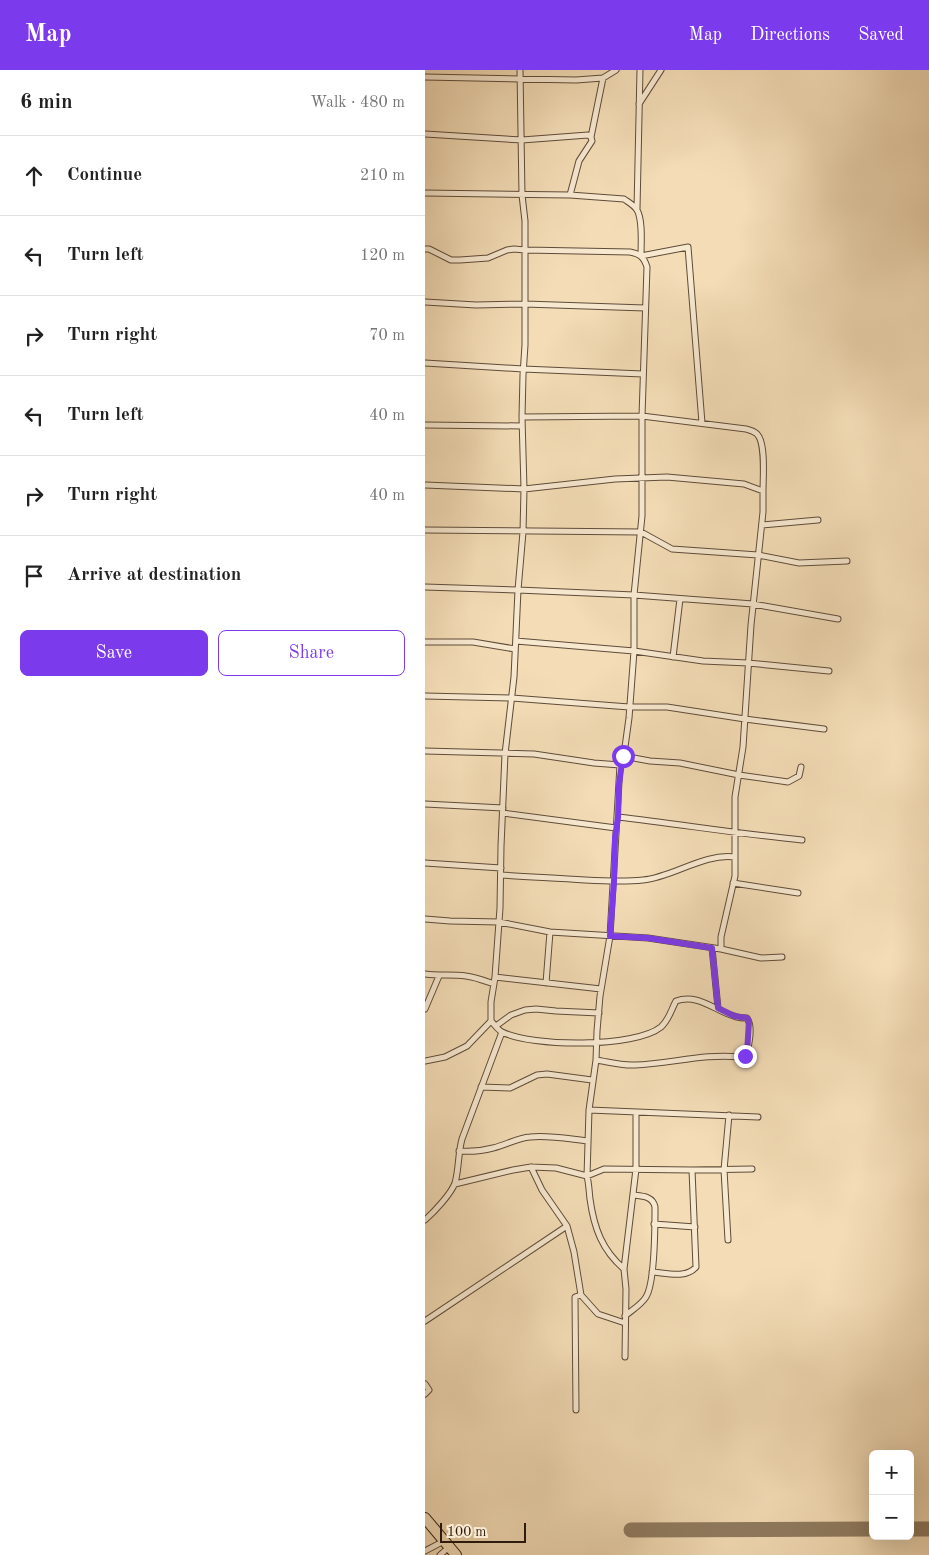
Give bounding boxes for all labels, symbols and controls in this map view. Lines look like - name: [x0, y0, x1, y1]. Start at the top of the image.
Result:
- text: Map: [25, 23, 72, 47]
- text: Map: [689, 26, 722, 44]
- text: Directions: [750, 26, 830, 44]
- text: Saved: [858, 26, 904, 44]
- text: 6 min: [20, 92, 73, 113]
- text: Walk · 480 m: [310, 95, 405, 111]
- icon: ahead: [20, 162, 48, 190]
- text: Continue: [67, 166, 142, 185]
- text: 210 m: [360, 168, 405, 184]
- icon: left: [20, 242, 48, 270]
- text: Turn left: [67, 246, 144, 265]
- text: 120 m: [360, 248, 405, 264]
- icon: right: [20, 322, 48, 350]
- text: Turn right: [67, 326, 157, 345]
- text: 70 m: [369, 328, 405, 344]
- icon: left: [20, 402, 48, 430]
- text: Turn left: [67, 406, 144, 425]
- text: 40 m: [369, 408, 405, 424]
- icon: right: [20, 482, 48, 510]
- text: Turn right: [67, 486, 157, 505]
- text: 40 m: [369, 488, 405, 504]
- icon: arrive: [20, 562, 48, 590]
- text: Arrive at destination: [67, 566, 241, 585]
- button: Save: [20, 630, 208, 676]
- button: Share: [218, 630, 405, 676]
- route start: [612, 745, 635, 768]
- route end: [734, 1045, 757, 1068]
- map controls: [869, 1450, 914, 1540]
- button: +: [869, 1450, 914, 1495]
- button: −: [869, 1495, 914, 1540]
- scale bar: [440, 1520, 526, 1543]
- text: 100 m: [447, 1525, 486, 1539]

